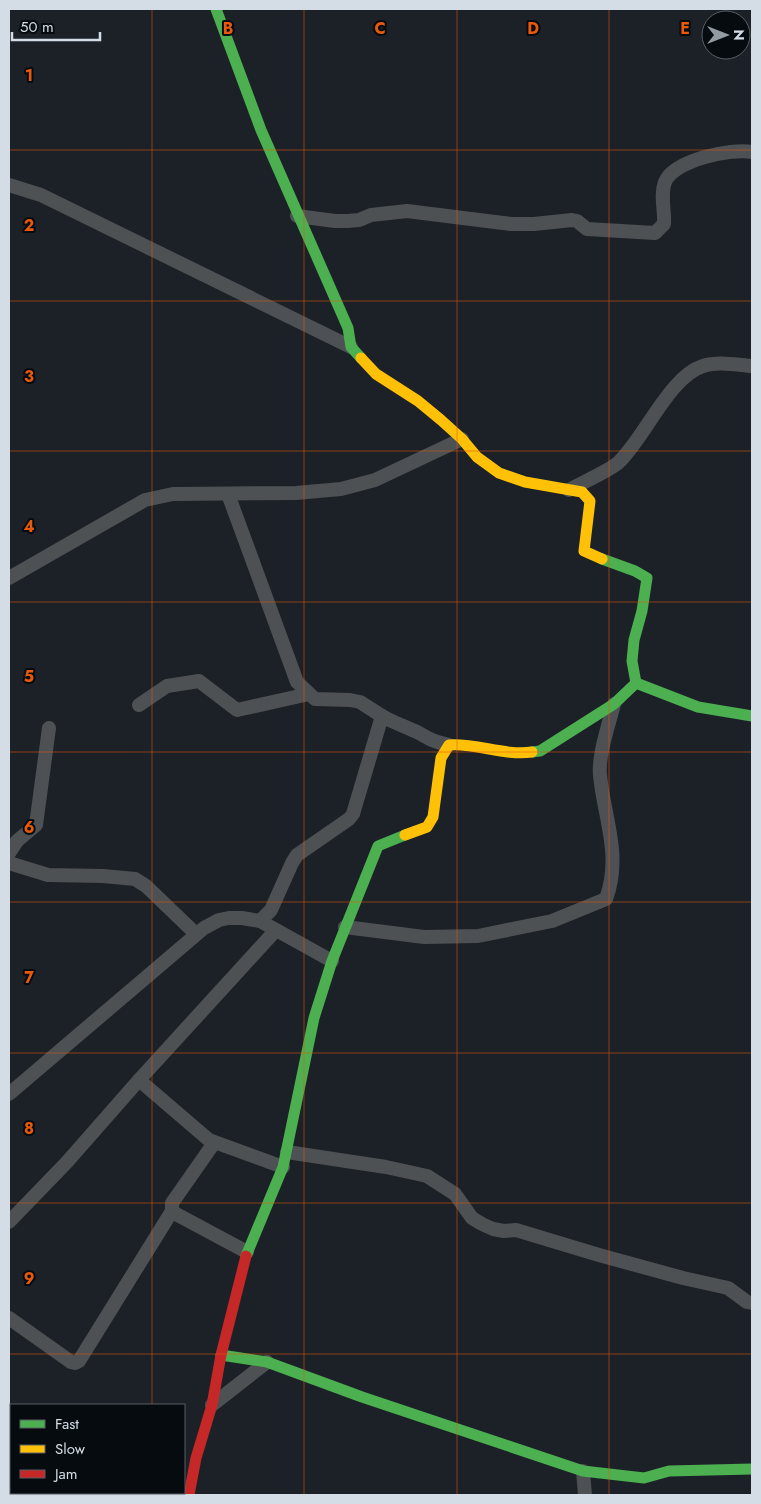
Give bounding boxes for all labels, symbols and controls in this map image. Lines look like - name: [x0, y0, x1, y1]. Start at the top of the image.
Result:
- scale bar: [12, 10, 100, 42]
- north arrow: [701, 10, 751, 60]
- text: 50 m: [20, 16, 54, 38]
- text: B: [223, 17, 233, 40]
- text: C: [374, 17, 386, 40]
- text: D: [527, 17, 539, 40]
- text: E: [680, 17, 690, 40]
- text: N: [729, 29, 749, 41]
- text: 1: [25, 64, 33, 87]
- text: 2: [24, 214, 34, 237]
- text: 3: [24, 365, 34, 388]
- text: 4: [23, 515, 35, 538]
- text: 5: [24, 665, 34, 688]
- text: 6: [24, 816, 34, 839]
- text: 7: [24, 966, 34, 989]
- text: 8: [24, 1117, 34, 1140]
- text: 9: [24, 1267, 34, 1290]
- legend: [10, 1404, 185, 1494]
- text: Fast: [55, 1413, 79, 1435]
- text: Slow: [55, 1438, 86, 1460]
- text: Jam: [53, 1463, 78, 1485]

